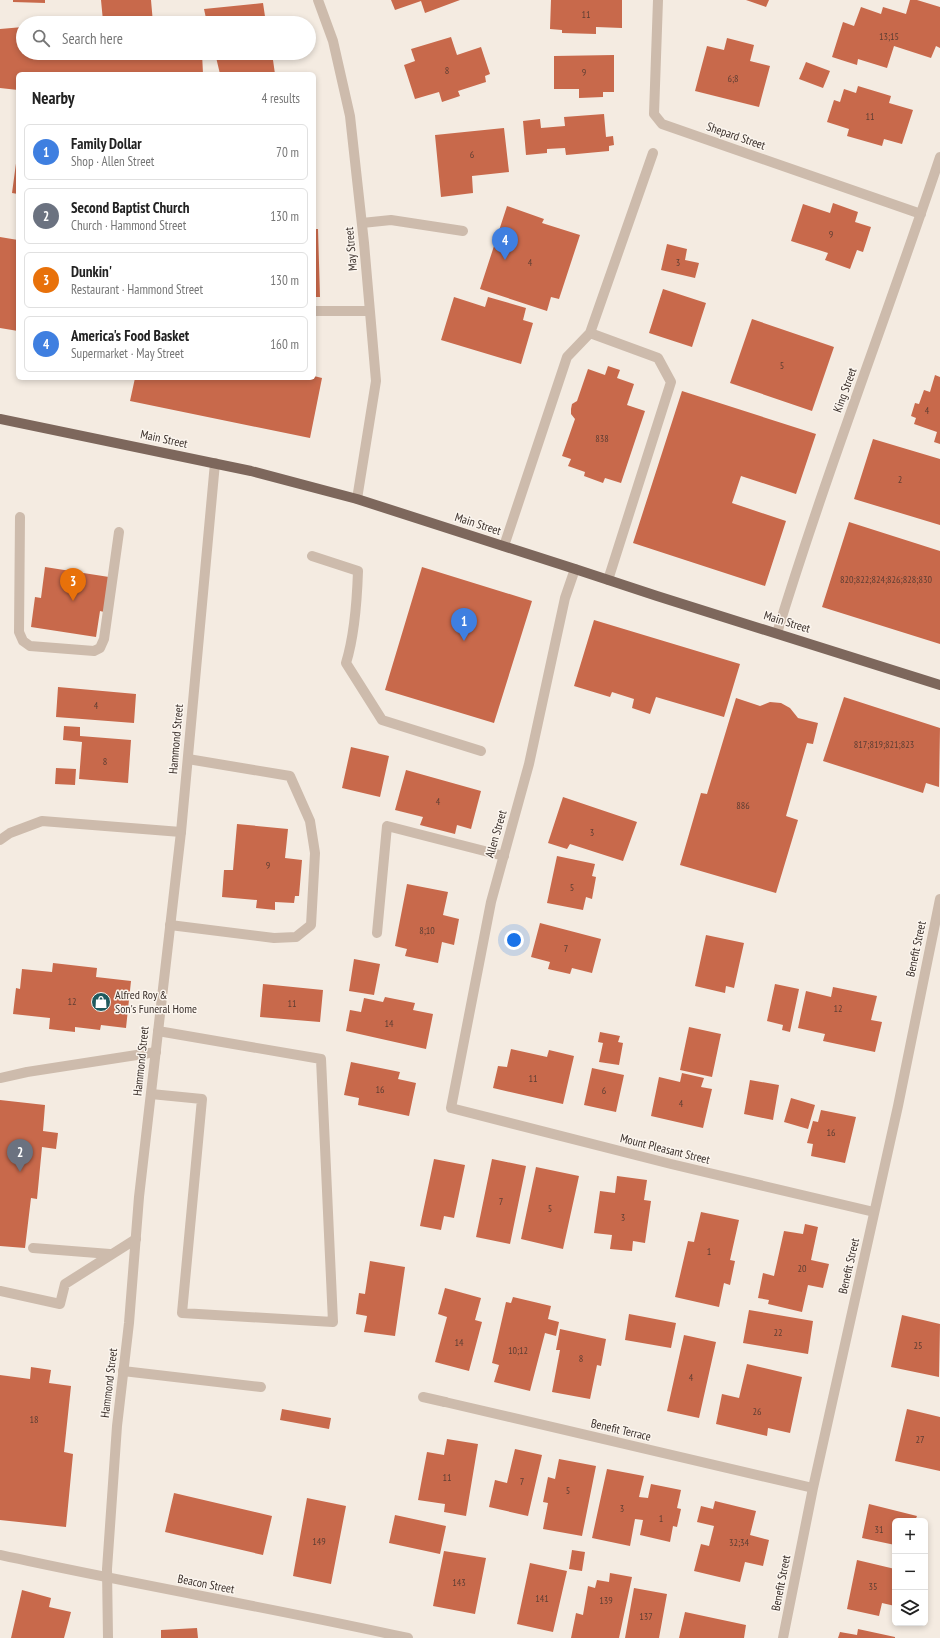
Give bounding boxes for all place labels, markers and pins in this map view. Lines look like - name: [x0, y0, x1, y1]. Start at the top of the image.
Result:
- pin: 4: [492, 227, 518, 260]
- pin: 3: [60, 568, 86, 601]
- pin: 1: [451, 608, 477, 641]
- place label: Alfred Roy & Son's Funeral Home: [115, 987, 197, 1016]
- shop icon: Alfred Roy & Son's Funeral Home: [90, 991, 112, 1013]
- pin: 2: [7, 1139, 33, 1172]

